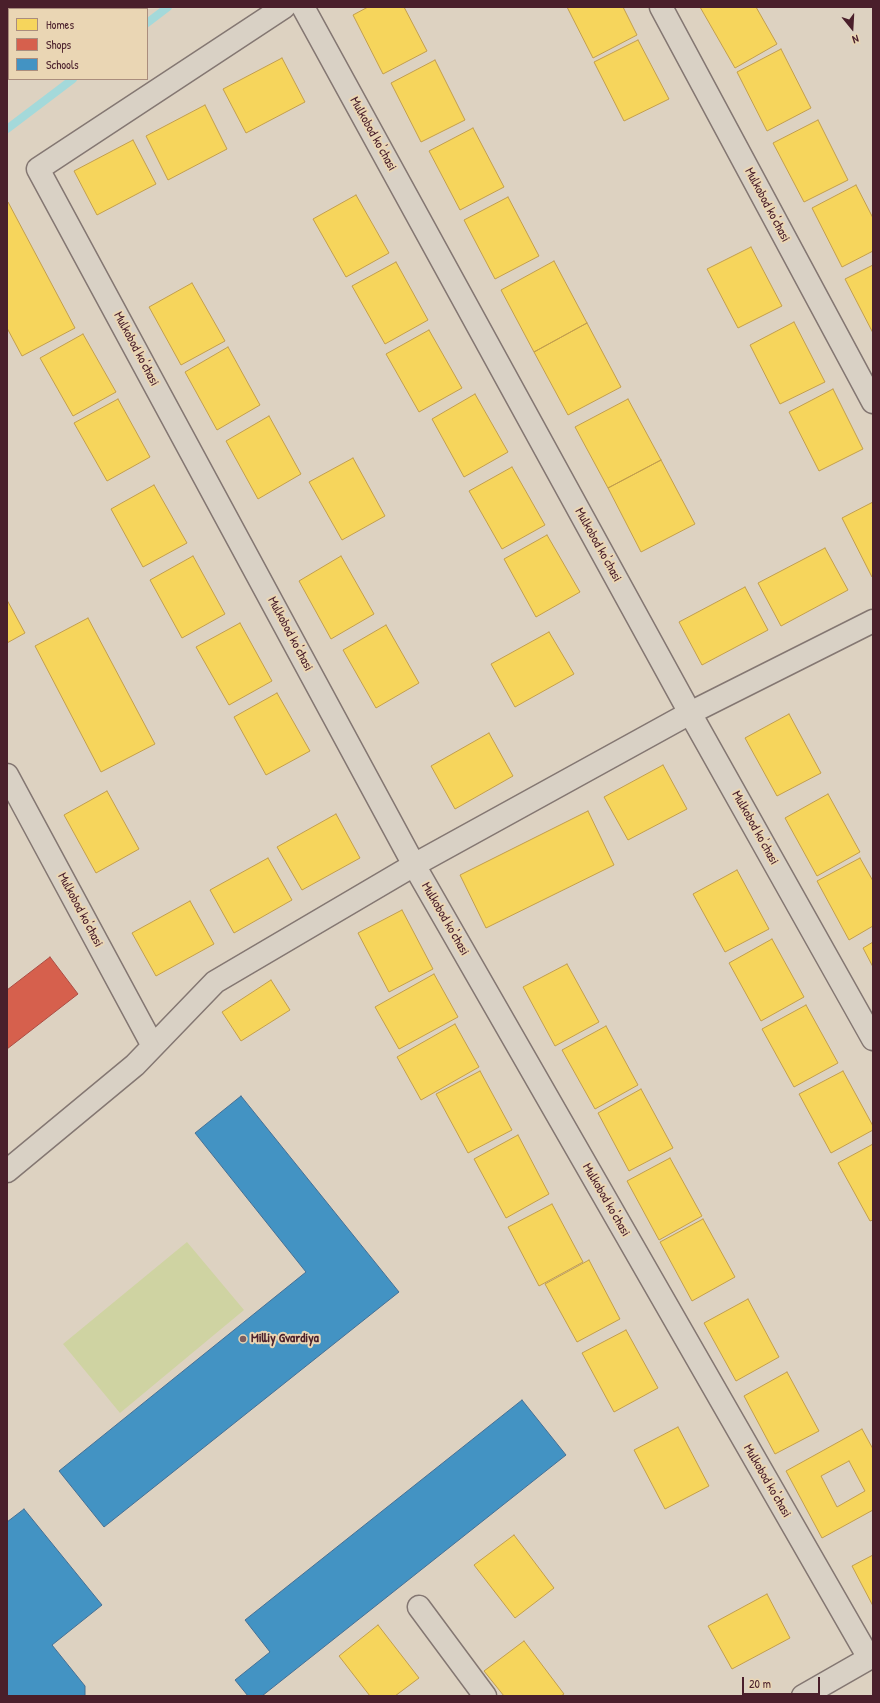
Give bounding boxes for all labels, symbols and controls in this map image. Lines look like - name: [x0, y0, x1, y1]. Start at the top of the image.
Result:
- legend: [8, 8, 148, 80]
- north arrow: [832, 8, 872, 48]
- text: Homes: [46, 16, 74, 33]
- text: N: [851, 32, 861, 47]
- text: Shops: [46, 36, 71, 53]
- text: Schools: [46, 56, 79, 73]
- street label: Mulkobod ko'chasi: [346, 94, 400, 174]
- street label: Mulkobod ko'chasi: [741, 165, 793, 245]
- street label: Mulkobod ko'chasi: [110, 309, 162, 389]
- street label: Mulkobod ko'chasi: [571, 505, 625, 585]
- street label: Mulkobod ko'chasi: [264, 594, 316, 674]
- street label: Mulkobod ko'chasi: [728, 788, 782, 868]
- street label: Mulkobod ko'chasi: [54, 870, 106, 950]
- street label: Mulkobod ko'chasi: [418, 880, 472, 958]
- street label: Mulkobod ko'chasi: [579, 1161, 633, 1239]
- place label: Milliy Gvardiya: [251, 1331, 319, 1347]
- marker: Milliy Gvardiya: [238, 1334, 248, 1344]
- street label: Mulkobod ko'chasi: [740, 1442, 794, 1520]
- scale bar: [744, 1669, 822, 1695]
- text: 20 m: [749, 1675, 771, 1692]

